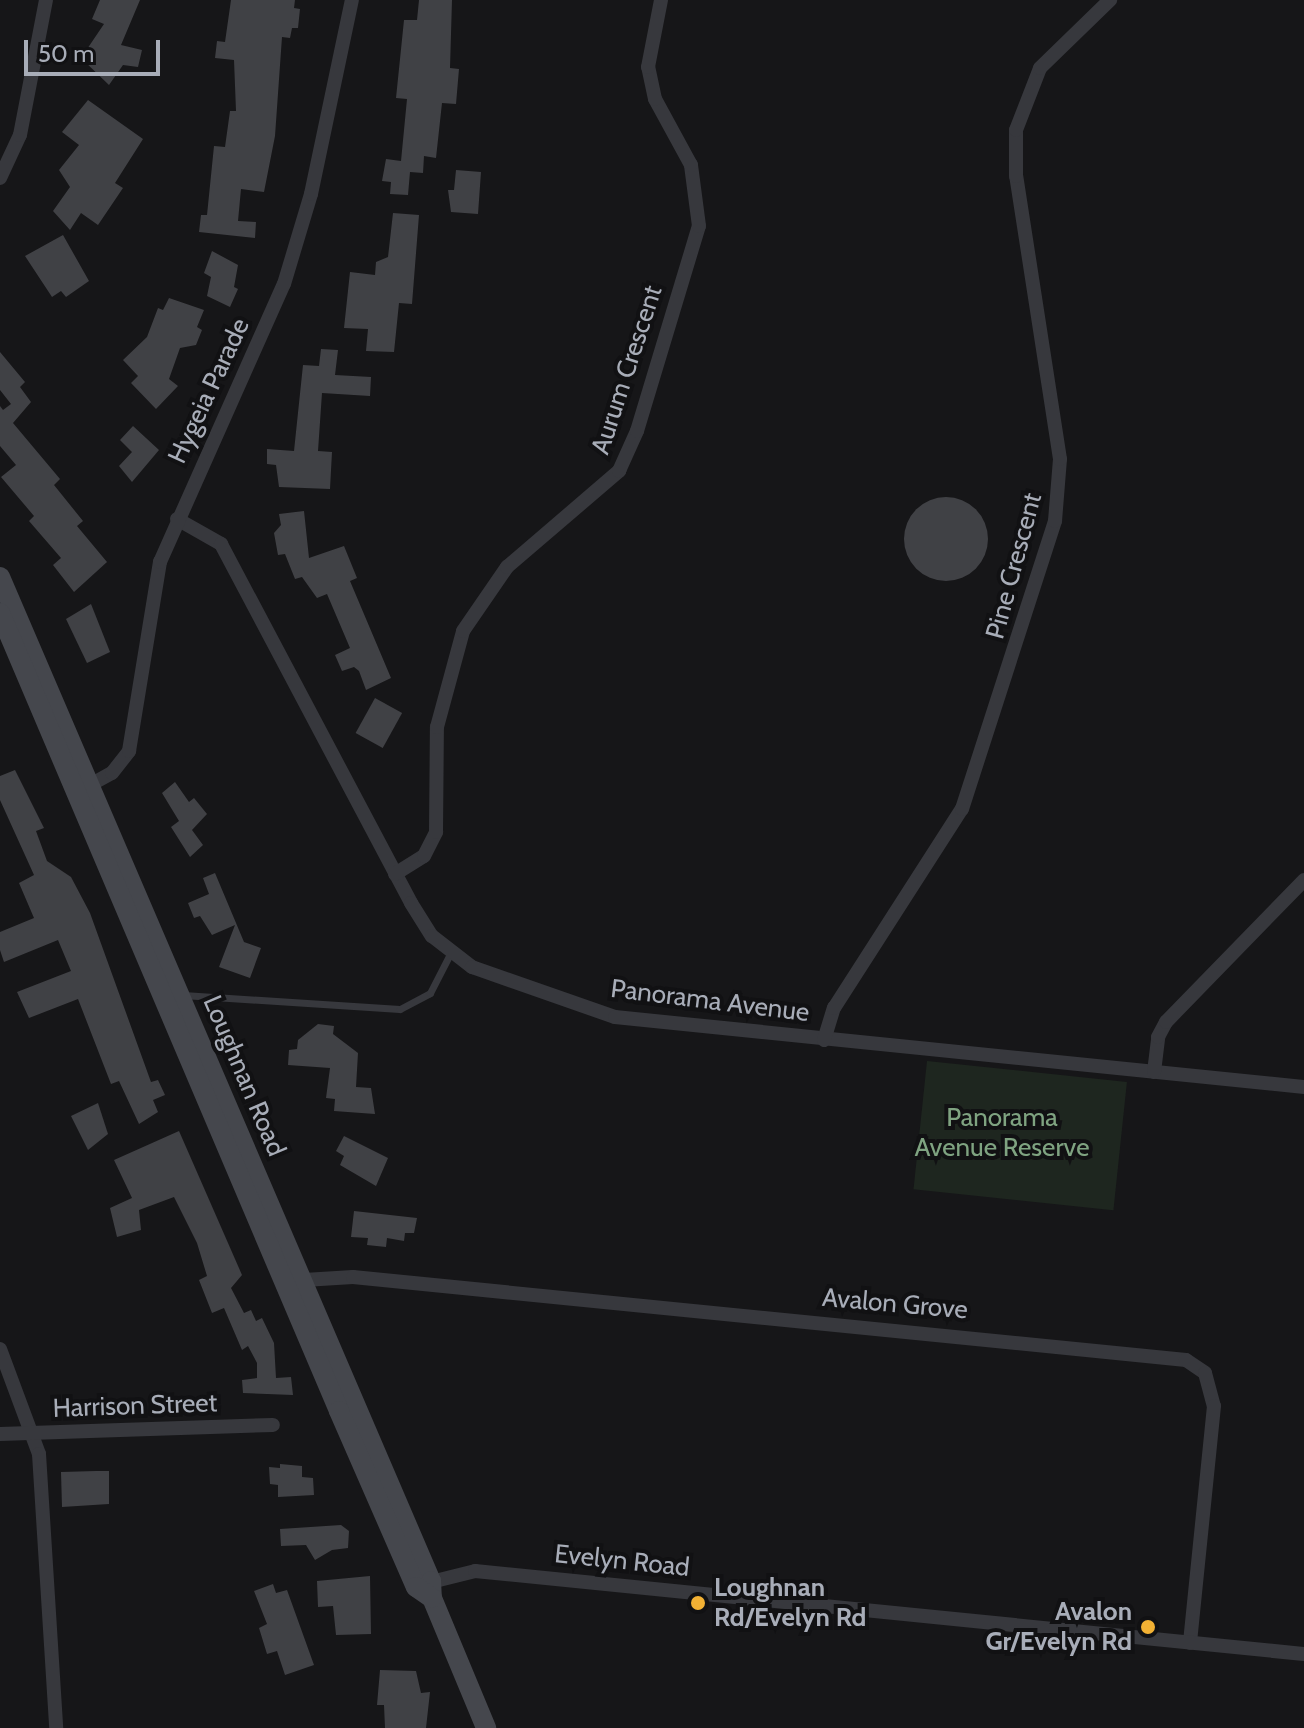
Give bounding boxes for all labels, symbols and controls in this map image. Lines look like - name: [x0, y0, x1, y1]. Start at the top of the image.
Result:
- scale bar: [28, 24, 164, 74]
- text: 50 m: [38, 39, 94, 68]
- street label: Aurum Crescent: [585, 282, 669, 458]
- street label: Hygeia Parade: [162, 314, 256, 468]
- street label: Pine Crescent: [980, 490, 1048, 642]
- street label: Panorama Avenue: [609, 973, 811, 1029]
- street label: Loughnan Road: [196, 991, 292, 1161]
- park label: Panorama Avenue Reserve: [915, 1102, 1089, 1164]
- street label: Avalon Grove: [821, 1282, 969, 1326]
- street label: Harrison Street: [52, 1388, 218, 1424]
- street label: Evelyn Road: [553, 1538, 691, 1584]
- place label: Loughnan Rd/Evelyn Rd: [714, 1572, 866, 1634]
- marker: Loughnan Rd/Evelyn Rd: [689, 1594, 707, 1612]
- place label: Avalon Gr/Evelyn Rd: [985, 1596, 1132, 1658]
- marker: Avalon Gr/Evelyn Rd: [1139, 1618, 1157, 1636]

